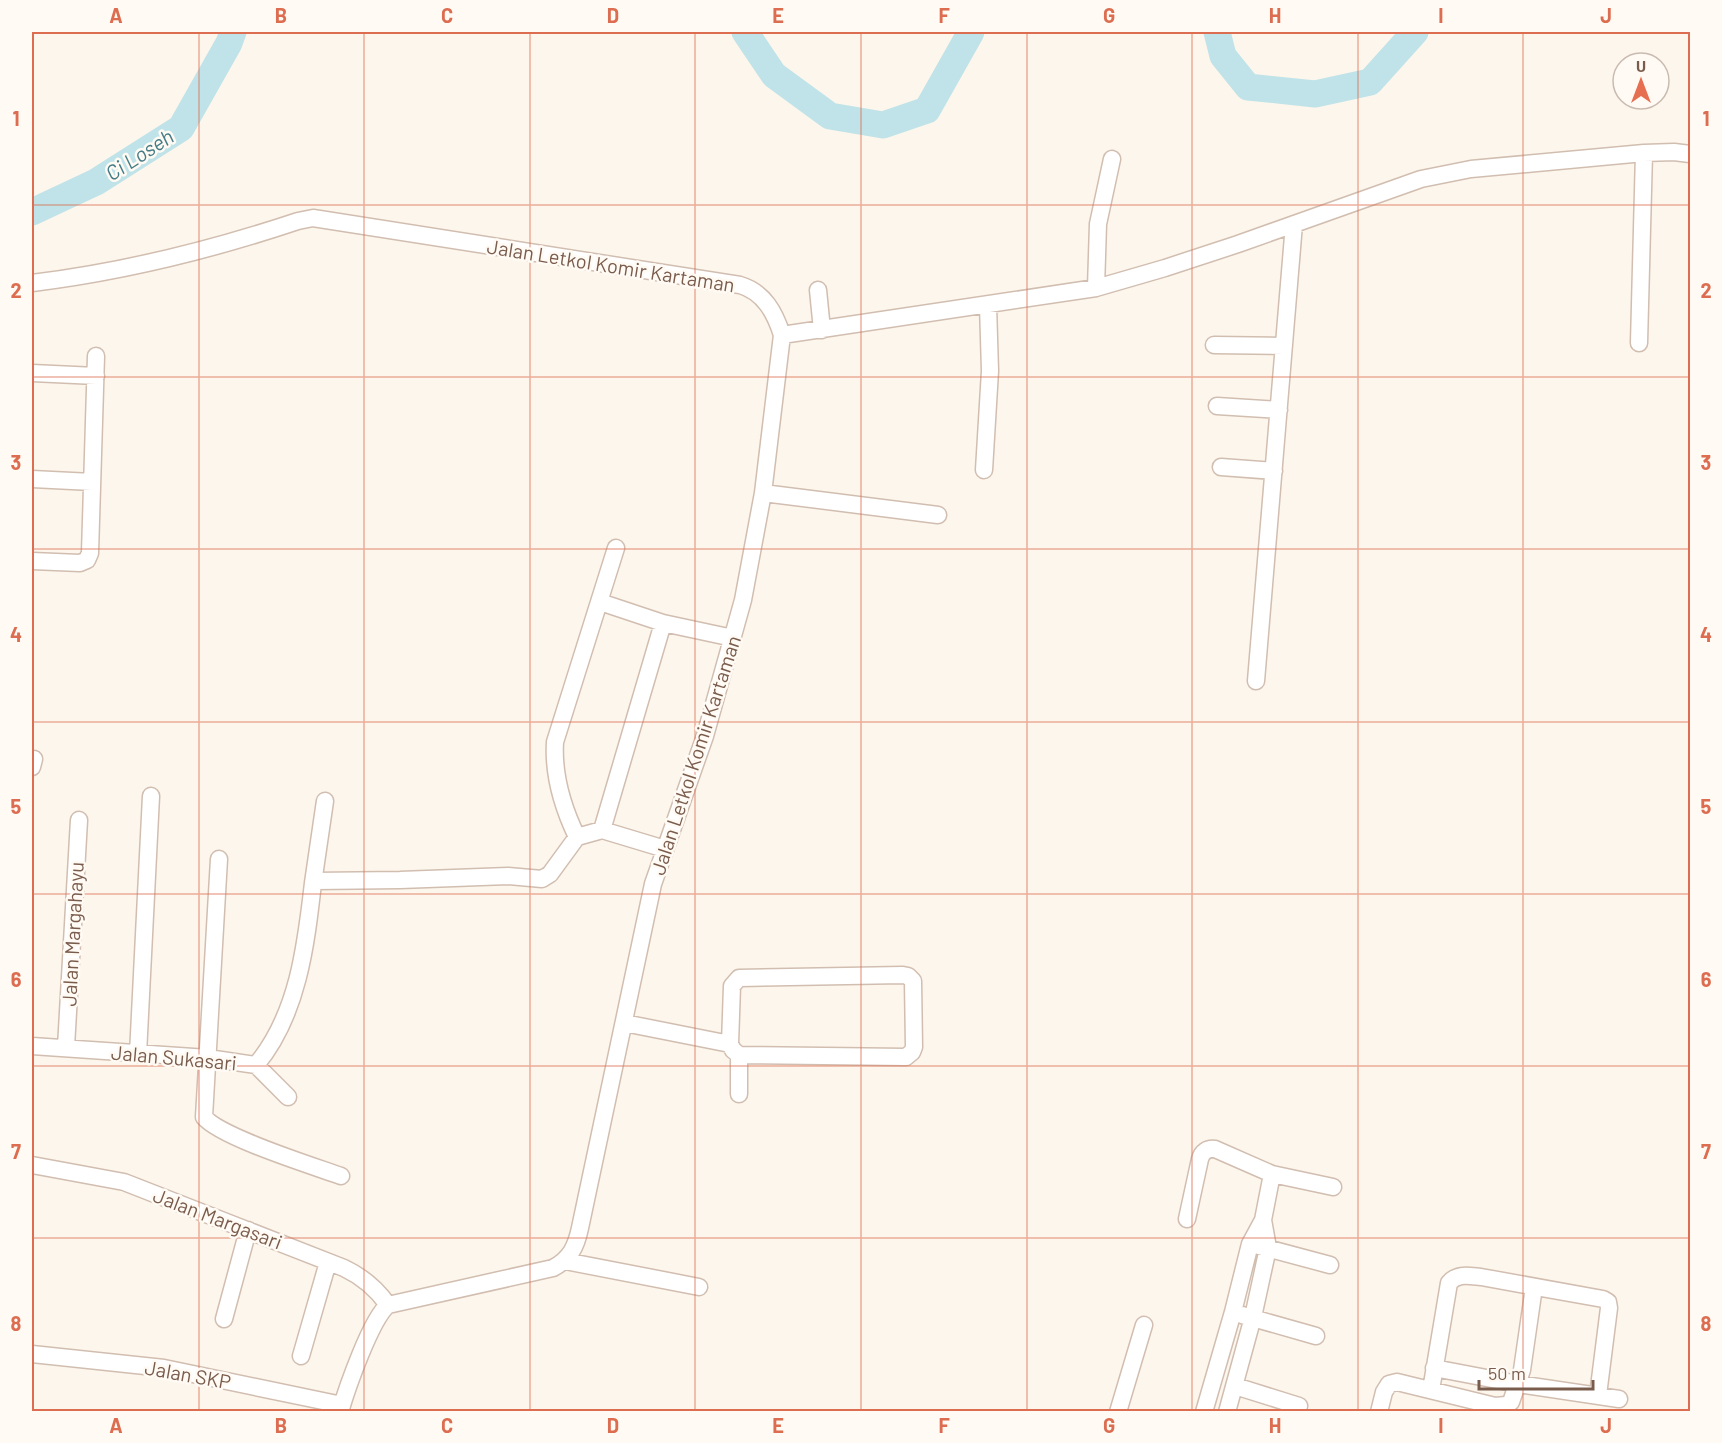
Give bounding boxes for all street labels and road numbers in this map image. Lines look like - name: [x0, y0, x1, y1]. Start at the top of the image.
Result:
- street label: Jalan Letkol Komir Kartaman: [485, 234, 737, 296]
- street label: Jalan Letkol Komir Kartaman: [645, 632, 745, 878]
- street label: Jalan Margahayu: [56, 861, 88, 1007]
- street label: Jalan Sukasari: [110, 1040, 238, 1074]
- street label: Jalan Margasari: [150, 1182, 286, 1254]
- street label: Jalan SKP: [143, 1355, 233, 1393]

